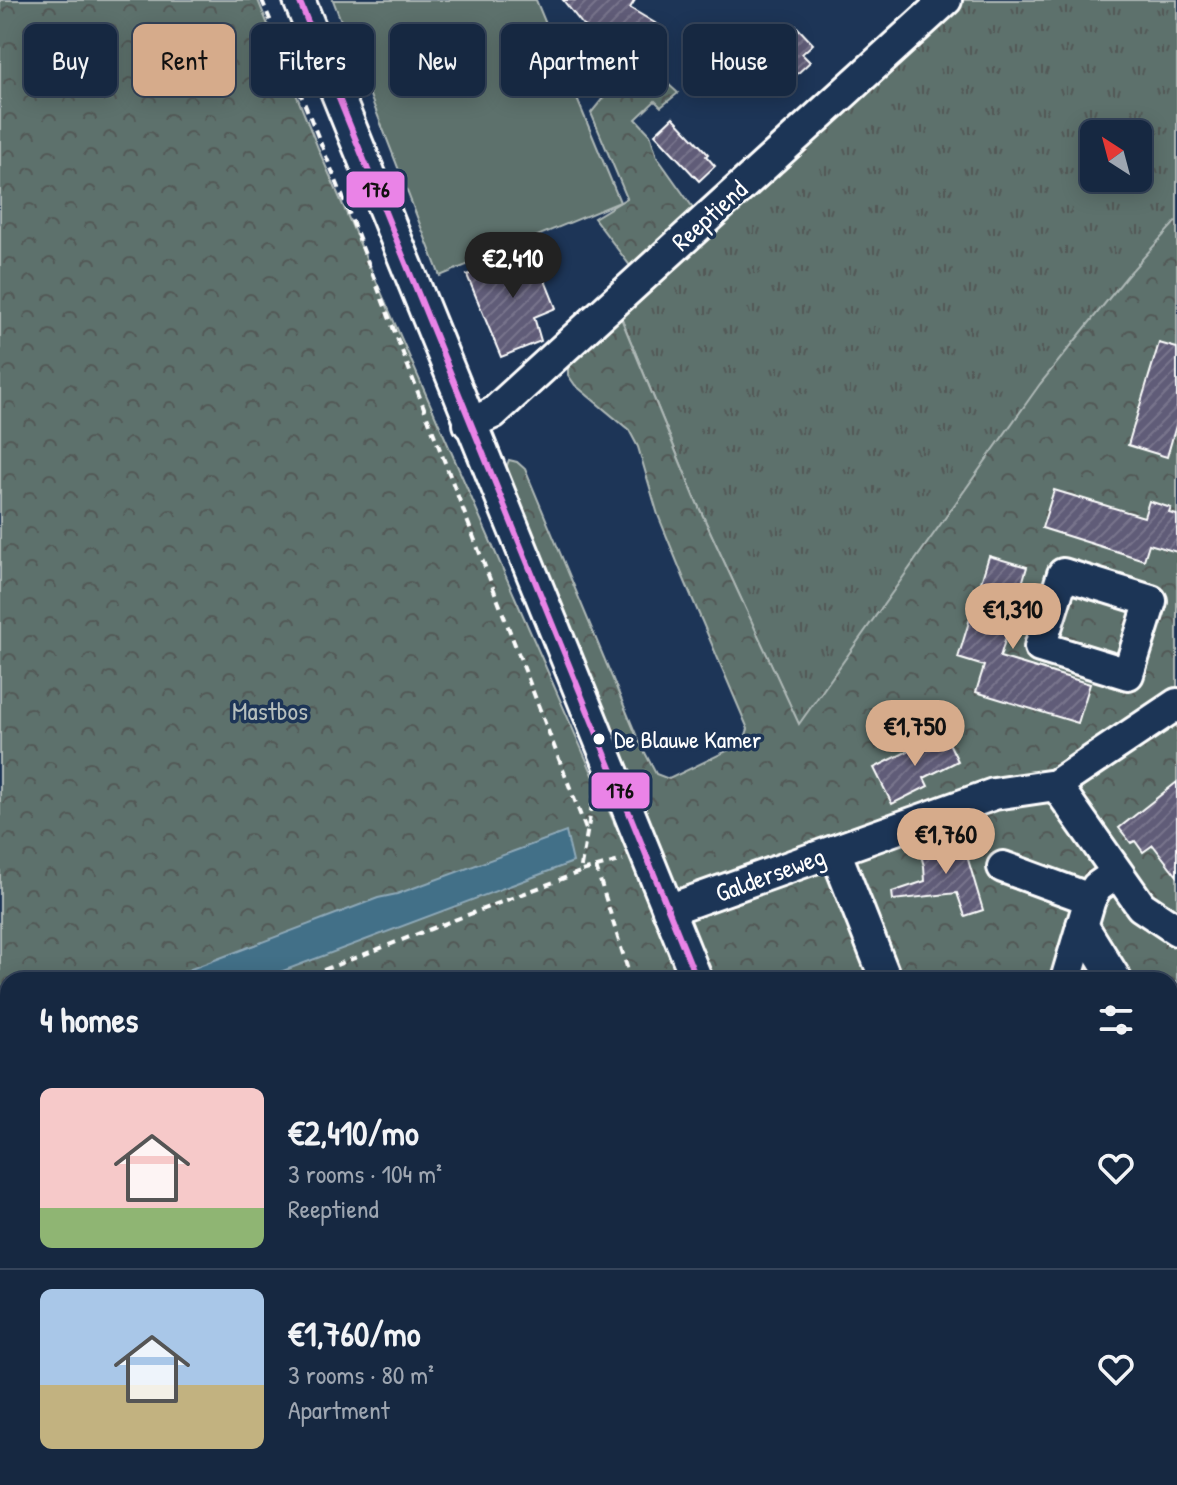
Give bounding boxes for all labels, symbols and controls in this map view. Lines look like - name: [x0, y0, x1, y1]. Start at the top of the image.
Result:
- chip: Buy: [24, 24, 117, 96]
- chip: Rent: [133, 24, 235, 96]
- chip: Filters: [251, 24, 374, 96]
- chip: New: [390, 24, 485, 96]
- chip: Apartment: [501, 24, 667, 96]
- chip: House: [683, 24, 796, 96]
- north arrow: [1080, 120, 1152, 192]
- map controls: [1080, 120, 1152, 192]
- line badge: 176: [345, 170, 406, 209]
- street label: Reeptiend: [664, 172, 754, 258]
- text: 176: [362, 174, 390, 204]
- pin: €2,410: [448, 232, 578, 300]
- text: €2,410: [483, 240, 543, 275]
- pin: €1,310: [948, 583, 1078, 651]
- text: €1,310: [983, 591, 1043, 626]
- park label: Mastbos: [232, 693, 308, 728]
- pin: €1,750: [850, 700, 980, 768]
- text: €1,750: [884, 708, 946, 743]
- place label: De Blauwe Kamer: [614, 723, 761, 755]
- marker: De Blauwe Kamer: [591, 731, 607, 747]
- line badge: 176: [590, 771, 651, 810]
- text: 176: [606, 775, 634, 805]
- pin: €1,760: [881, 808, 1011, 876]
- text: €1,760: [915, 816, 977, 851]
- street label: Galderseweg: [710, 838, 830, 910]
- text: 4 homes: [40, 997, 138, 1043]
- icon: filters: [1094, 998, 1138, 1042]
- text: €2,410/mo: [288, 1110, 419, 1156]
- icon: home: [104, 1120, 200, 1216]
- icon: heart: [1094, 1146, 1138, 1190]
- text: 3 rooms · 104 m²: [288, 1156, 442, 1191]
- text: Reeptiend: [288, 1191, 379, 1226]
- text: €1,760/mo: [288, 1311, 420, 1357]
- icon: home: [104, 1321, 200, 1417]
- icon: heart: [1094, 1347, 1138, 1391]
- text: 3 rooms · 80 m²: [288, 1357, 434, 1392]
- text: Apartment: [288, 1392, 390, 1427]

